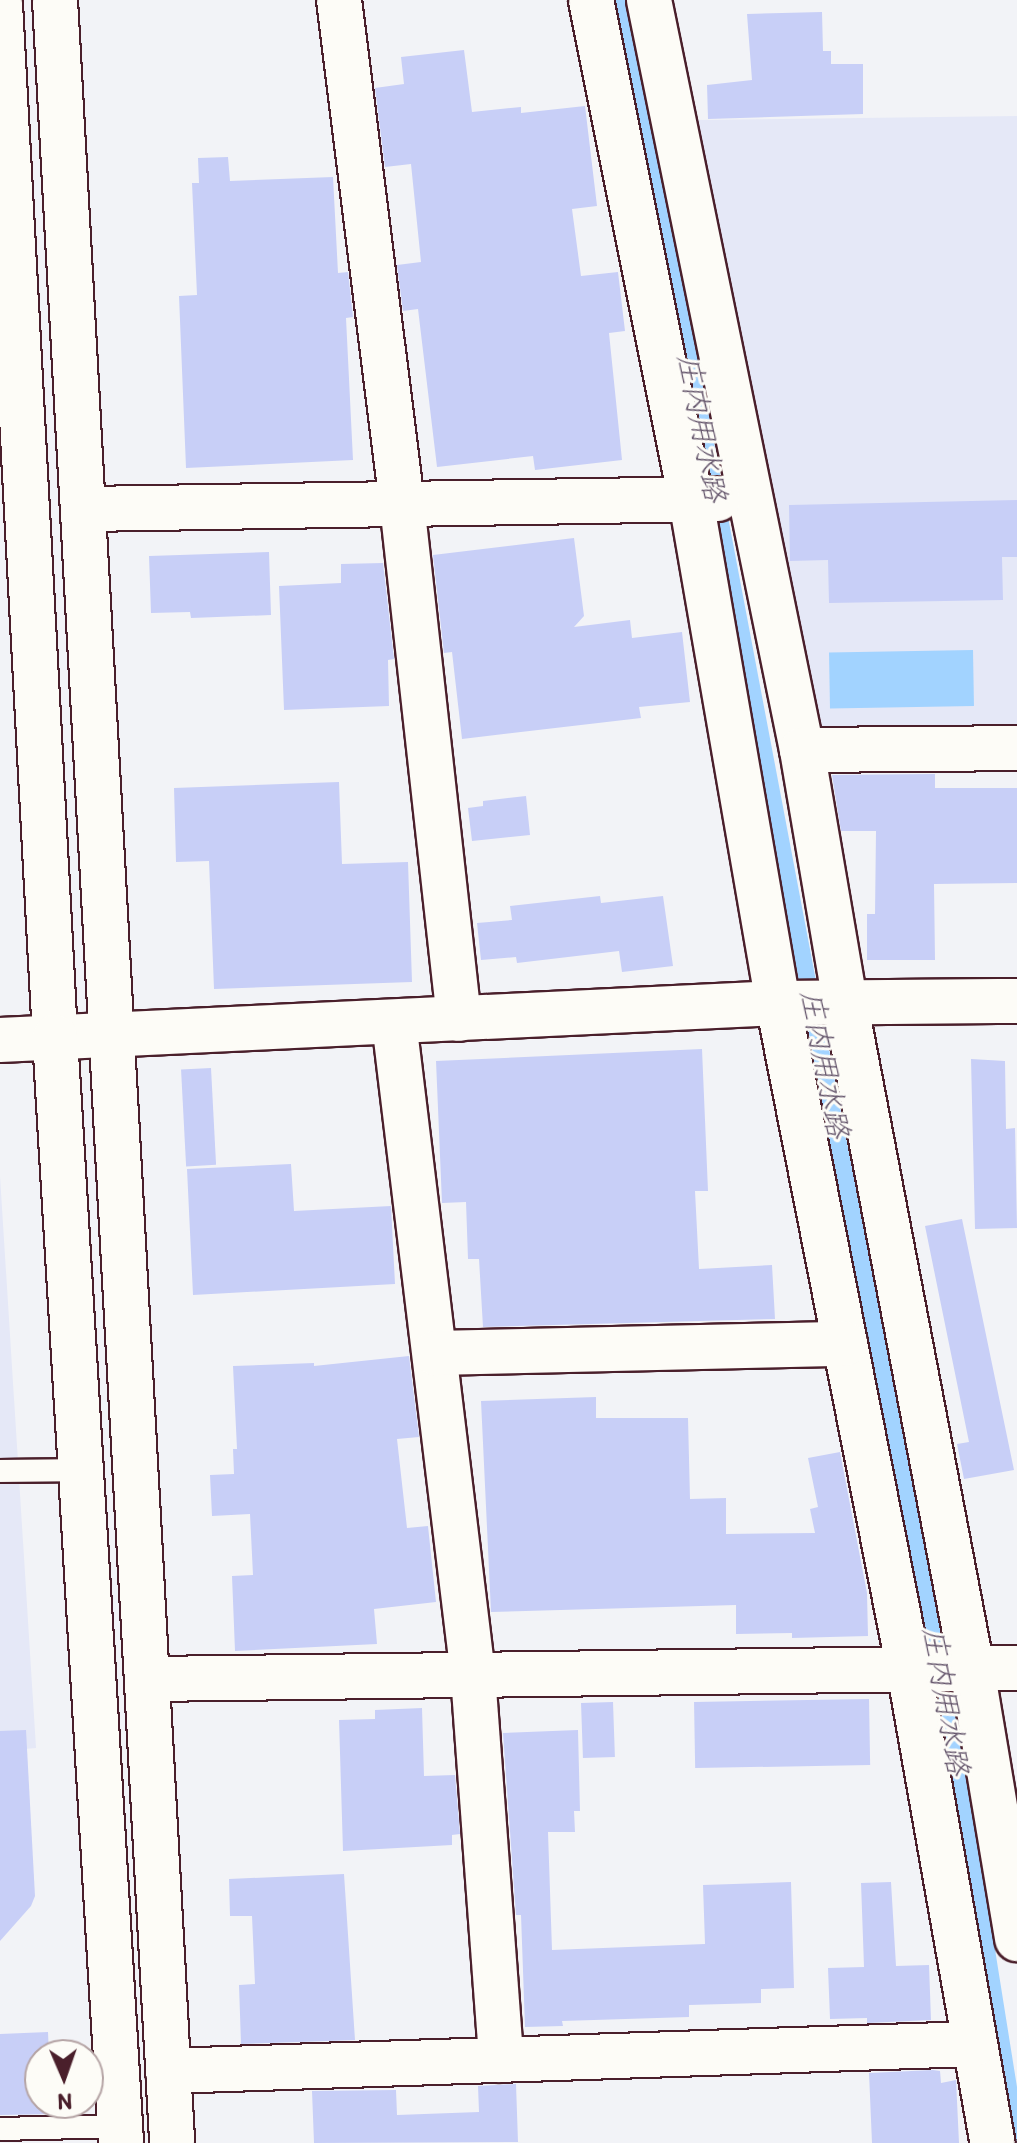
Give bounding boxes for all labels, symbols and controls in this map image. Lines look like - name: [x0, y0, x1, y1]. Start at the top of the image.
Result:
- water label: 庄内用水路: [670, 351, 734, 505]
- water label: 庄内用水路: [793, 987, 857, 1141]
- water label: 庄内用水路: [915, 1624, 977, 1778]
- north arrow: [24, 2039, 104, 2119]
- text: N: [57, 2088, 73, 2115]

